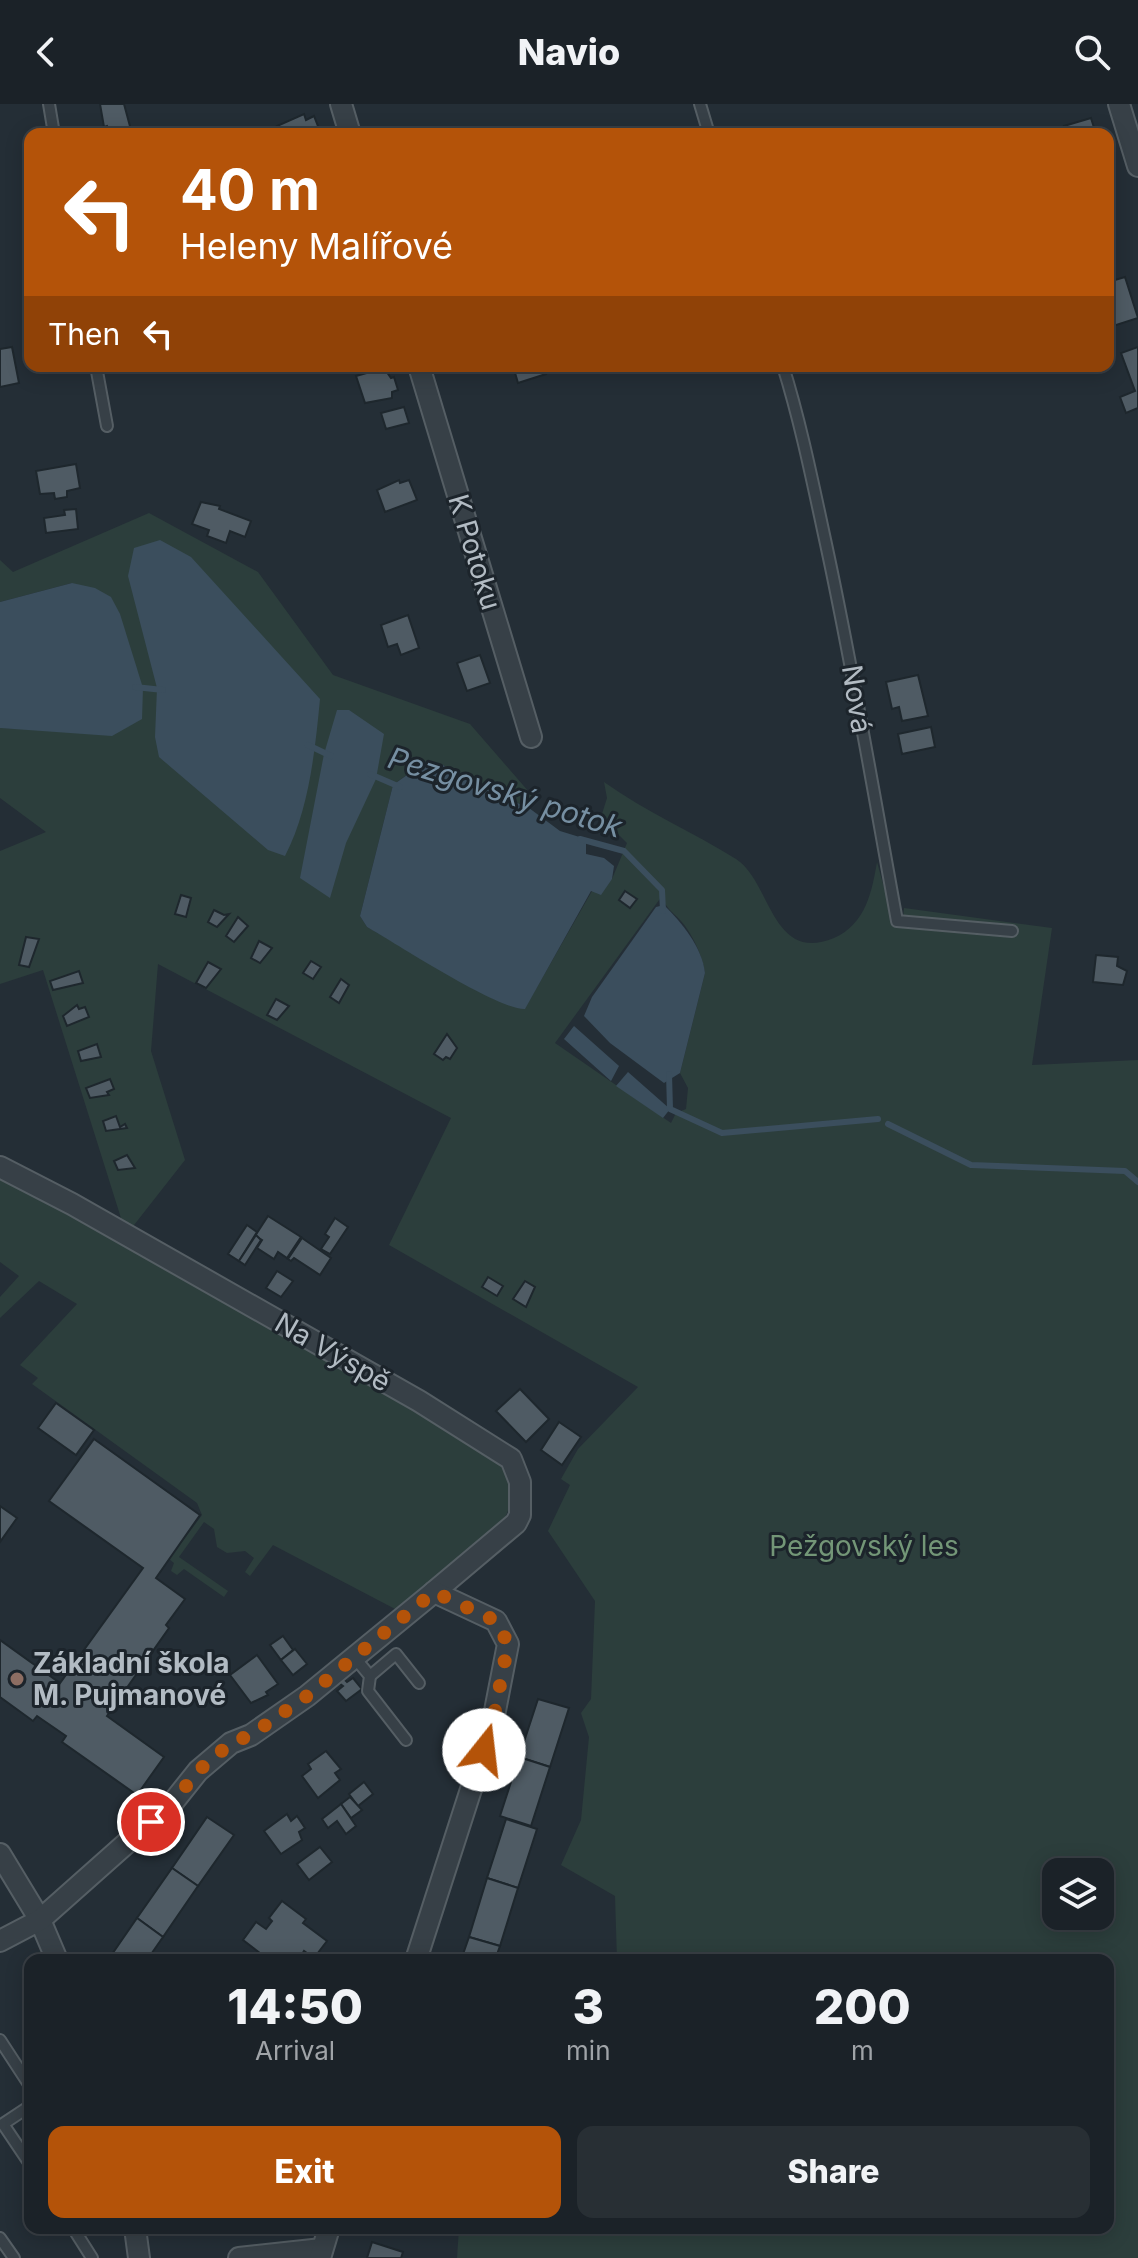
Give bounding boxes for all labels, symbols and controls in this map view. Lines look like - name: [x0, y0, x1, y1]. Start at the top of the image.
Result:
- icon: back: [24, 30, 68, 74]
- text: Navio: [518, 30, 620, 74]
- icon: search: [1070, 30, 1114, 74]
- text: 40 m: [180, 156, 320, 224]
- icon: left: [48, 160, 152, 264]
- text: Heleny Malířové: [180, 224, 453, 268]
- icon: left: [136, 312, 180, 356]
- text: Then: [48, 316, 120, 352]
- street label: K Potoku: [441, 490, 509, 614]
- street label: Nová: [835, 662, 879, 736]
- water label: Pezgovský potok: [384, 739, 627, 845]
- street label: Na Výspě: [269, 1305, 397, 1399]
- park label: Pežgovský les: [769, 1529, 959, 1563]
- place label: Základní škola M. Pujmanové: [33, 1646, 230, 1712]
- marker: Základní škola M. Pujmanové: [8, 1670, 26, 1688]
- position arrow: [442, 1708, 526, 1792]
- pin: [117, 1788, 185, 1856]
- icon: arrive: [129, 1800, 173, 1844]
- map controls: [1042, 1858, 1114, 1930]
- button: layers: [1042, 1858, 1114, 1930]
- text: 14:50: [227, 1977, 363, 2036]
- text: 3: [573, 1977, 604, 2036]
- text: 200: [814, 1977, 911, 2036]
- text: Arrival: [255, 2035, 335, 2066]
- text: min: [566, 2035, 611, 2066]
- text: m: [851, 2035, 874, 2066]
- button: Exit: [48, 2126, 561, 2218]
- button: Share: [577, 2126, 1090, 2218]

